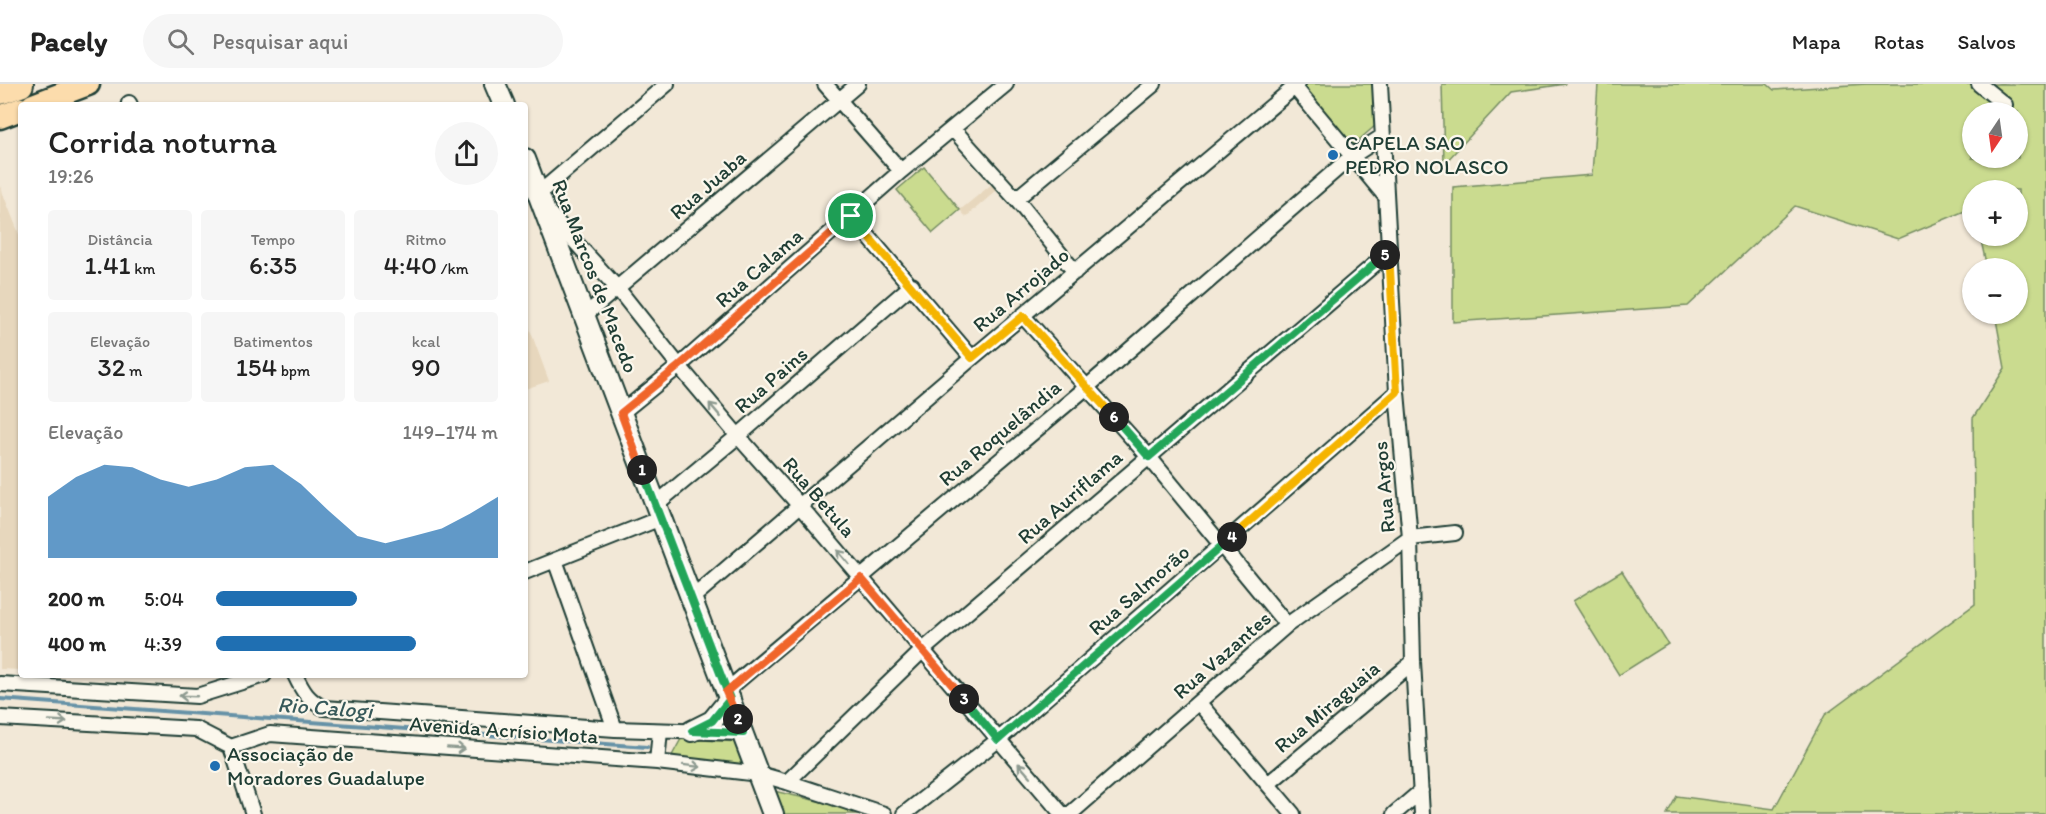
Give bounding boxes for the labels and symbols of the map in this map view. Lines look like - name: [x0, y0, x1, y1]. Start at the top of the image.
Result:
- north arrow: [1962, 102, 2028, 168]
- place label: CAPELA SAO PEDRO NOLASCO: [1345, 130, 1509, 179]
- street label: Rua Juaba: [664, 145, 751, 225]
- marker: CAPELA SAO PEDRO NOLASCO: [1326, 148, 1340, 162]
- street label: Rua Marcos de Macedo: [547, 175, 644, 376]
- pin: [825, 190, 876, 241]
- street label: Rua Calama: [710, 223, 808, 312]
- pin: 5: [1370, 240, 1400, 270]
- street label: Rua Arrojado: [967, 242, 1074, 337]
- street label: Rua Pains: [729, 341, 812, 418]
- street label: Rua Roquelândia: [933, 374, 1066, 491]
- one-way arrow: [709, 402, 722, 418]
- pin: 6: [1099, 402, 1129, 432]
- street label: Rua Argos: [1367, 440, 1400, 534]
- street label: Rua Auriflama: [1012, 444, 1127, 549]
- street label: Rua Betula: [778, 451, 861, 542]
- pin: 1: [627, 455, 657, 485]
- pin: 4: [1217, 522, 1247, 552]
- street label: Rua Salmorão: [1083, 539, 1194, 640]
- one-way arrow: [836, 550, 850, 565]
- street label: Rua Vazantes: [1168, 605, 1276, 704]
- street label: Rua Miraguaia: [1269, 655, 1384, 758]
- pin: 3: [949, 684, 979, 714]
- one-way arrow: [179, 690, 199, 702]
- water label: Rio Calogi: [277, 691, 376, 724]
- pin: 2: [723, 704, 753, 734]
- street label: Avenida Acrísio Mota: [409, 710, 599, 749]
- one-way arrow: [48, 716, 68, 727]
- place label: Associação de Moradores Guadalupe: [227, 741, 425, 790]
- one-way arrow: [446, 742, 466, 753]
- marker: Associação de Moradores Guadalupe: [208, 759, 222, 773]
- one-way arrow: [682, 761, 702, 772]
- one-way arrow: [1017, 762, 1030, 778]

